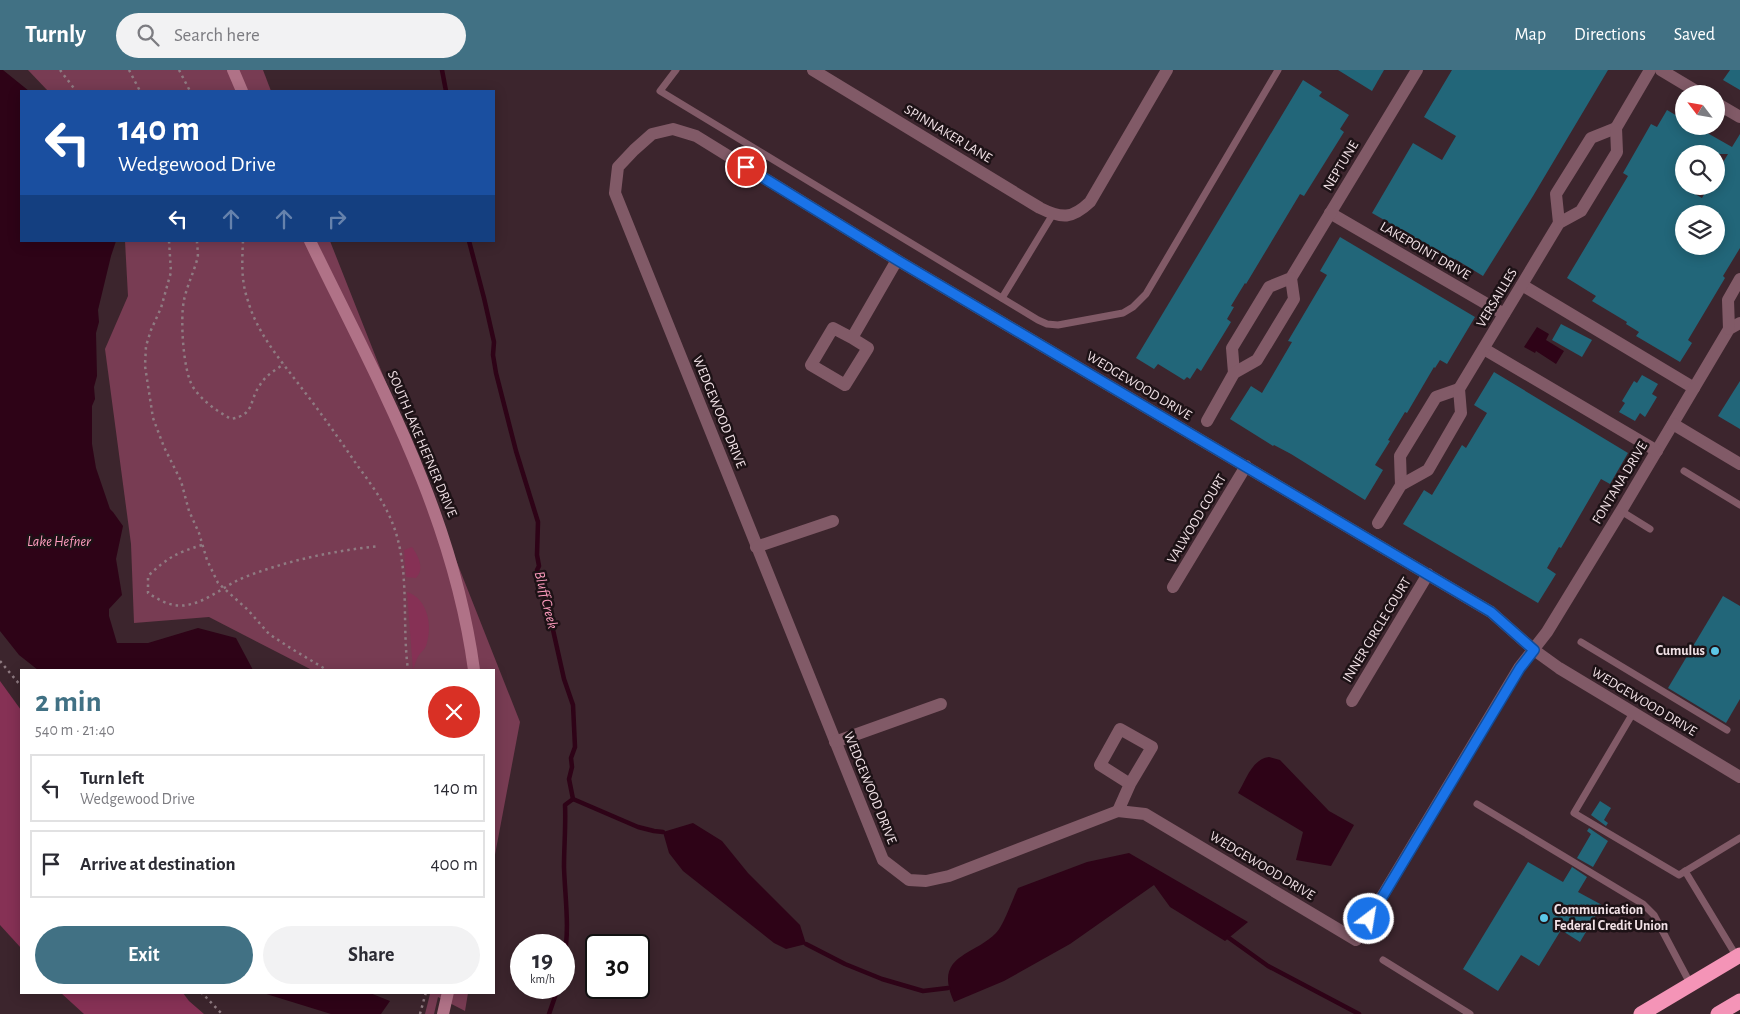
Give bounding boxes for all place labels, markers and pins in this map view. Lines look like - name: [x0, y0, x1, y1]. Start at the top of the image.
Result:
- pin: [725, 146, 767, 188]
- place label: Cumulus: [1656, 644, 1705, 658]
- marker: Cumulus: [1709, 645, 1721, 657]
- place label: Communication Federal Credit Union: [1554, 903, 1668, 933]
- marker: Communication Federal Credit Union: [1538, 912, 1550, 924]

